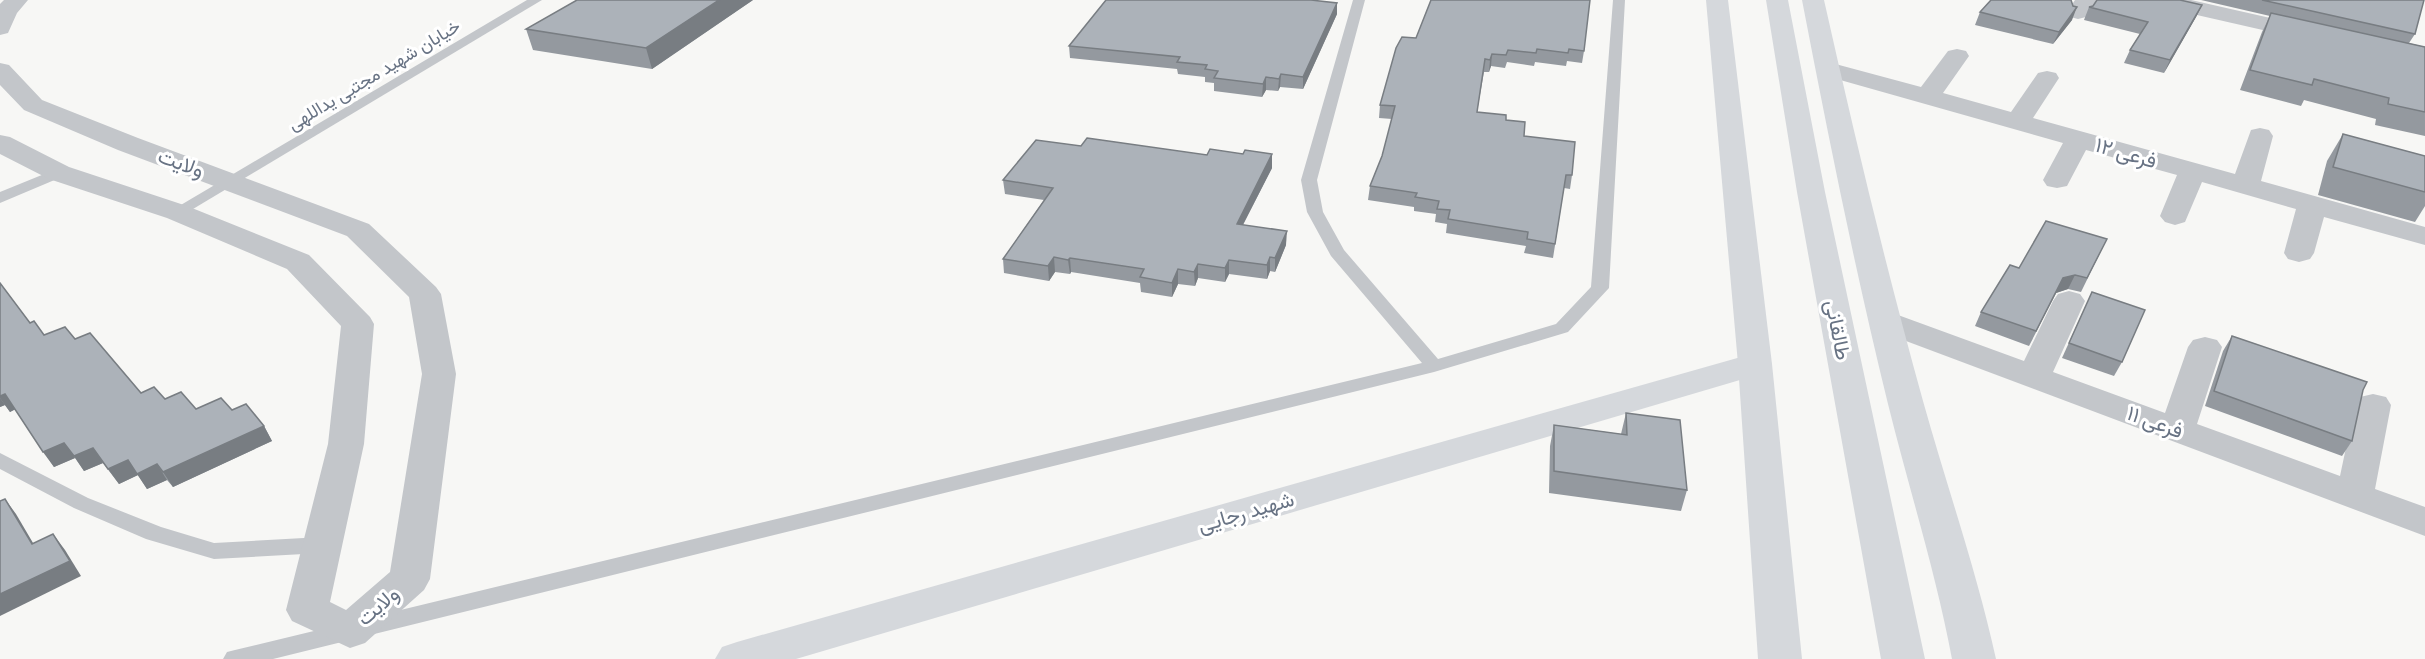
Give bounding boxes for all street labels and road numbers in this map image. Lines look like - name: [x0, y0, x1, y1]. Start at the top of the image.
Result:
- street label: خیابان شهید مجتبی یداللهی: [284, 15, 464, 135]
- street label: فرعی ۱۲: [2092, 132, 2160, 174]
- street label: ولایت: [154, 143, 208, 183]
- street label: طالقانی: [1820, 298, 1857, 362]
- street label: فرعی ۱۱: [2123, 400, 2187, 444]
- street label: شهید رجایی: [1195, 486, 1297, 538]
- street label: ولایت: [352, 581, 404, 631]

